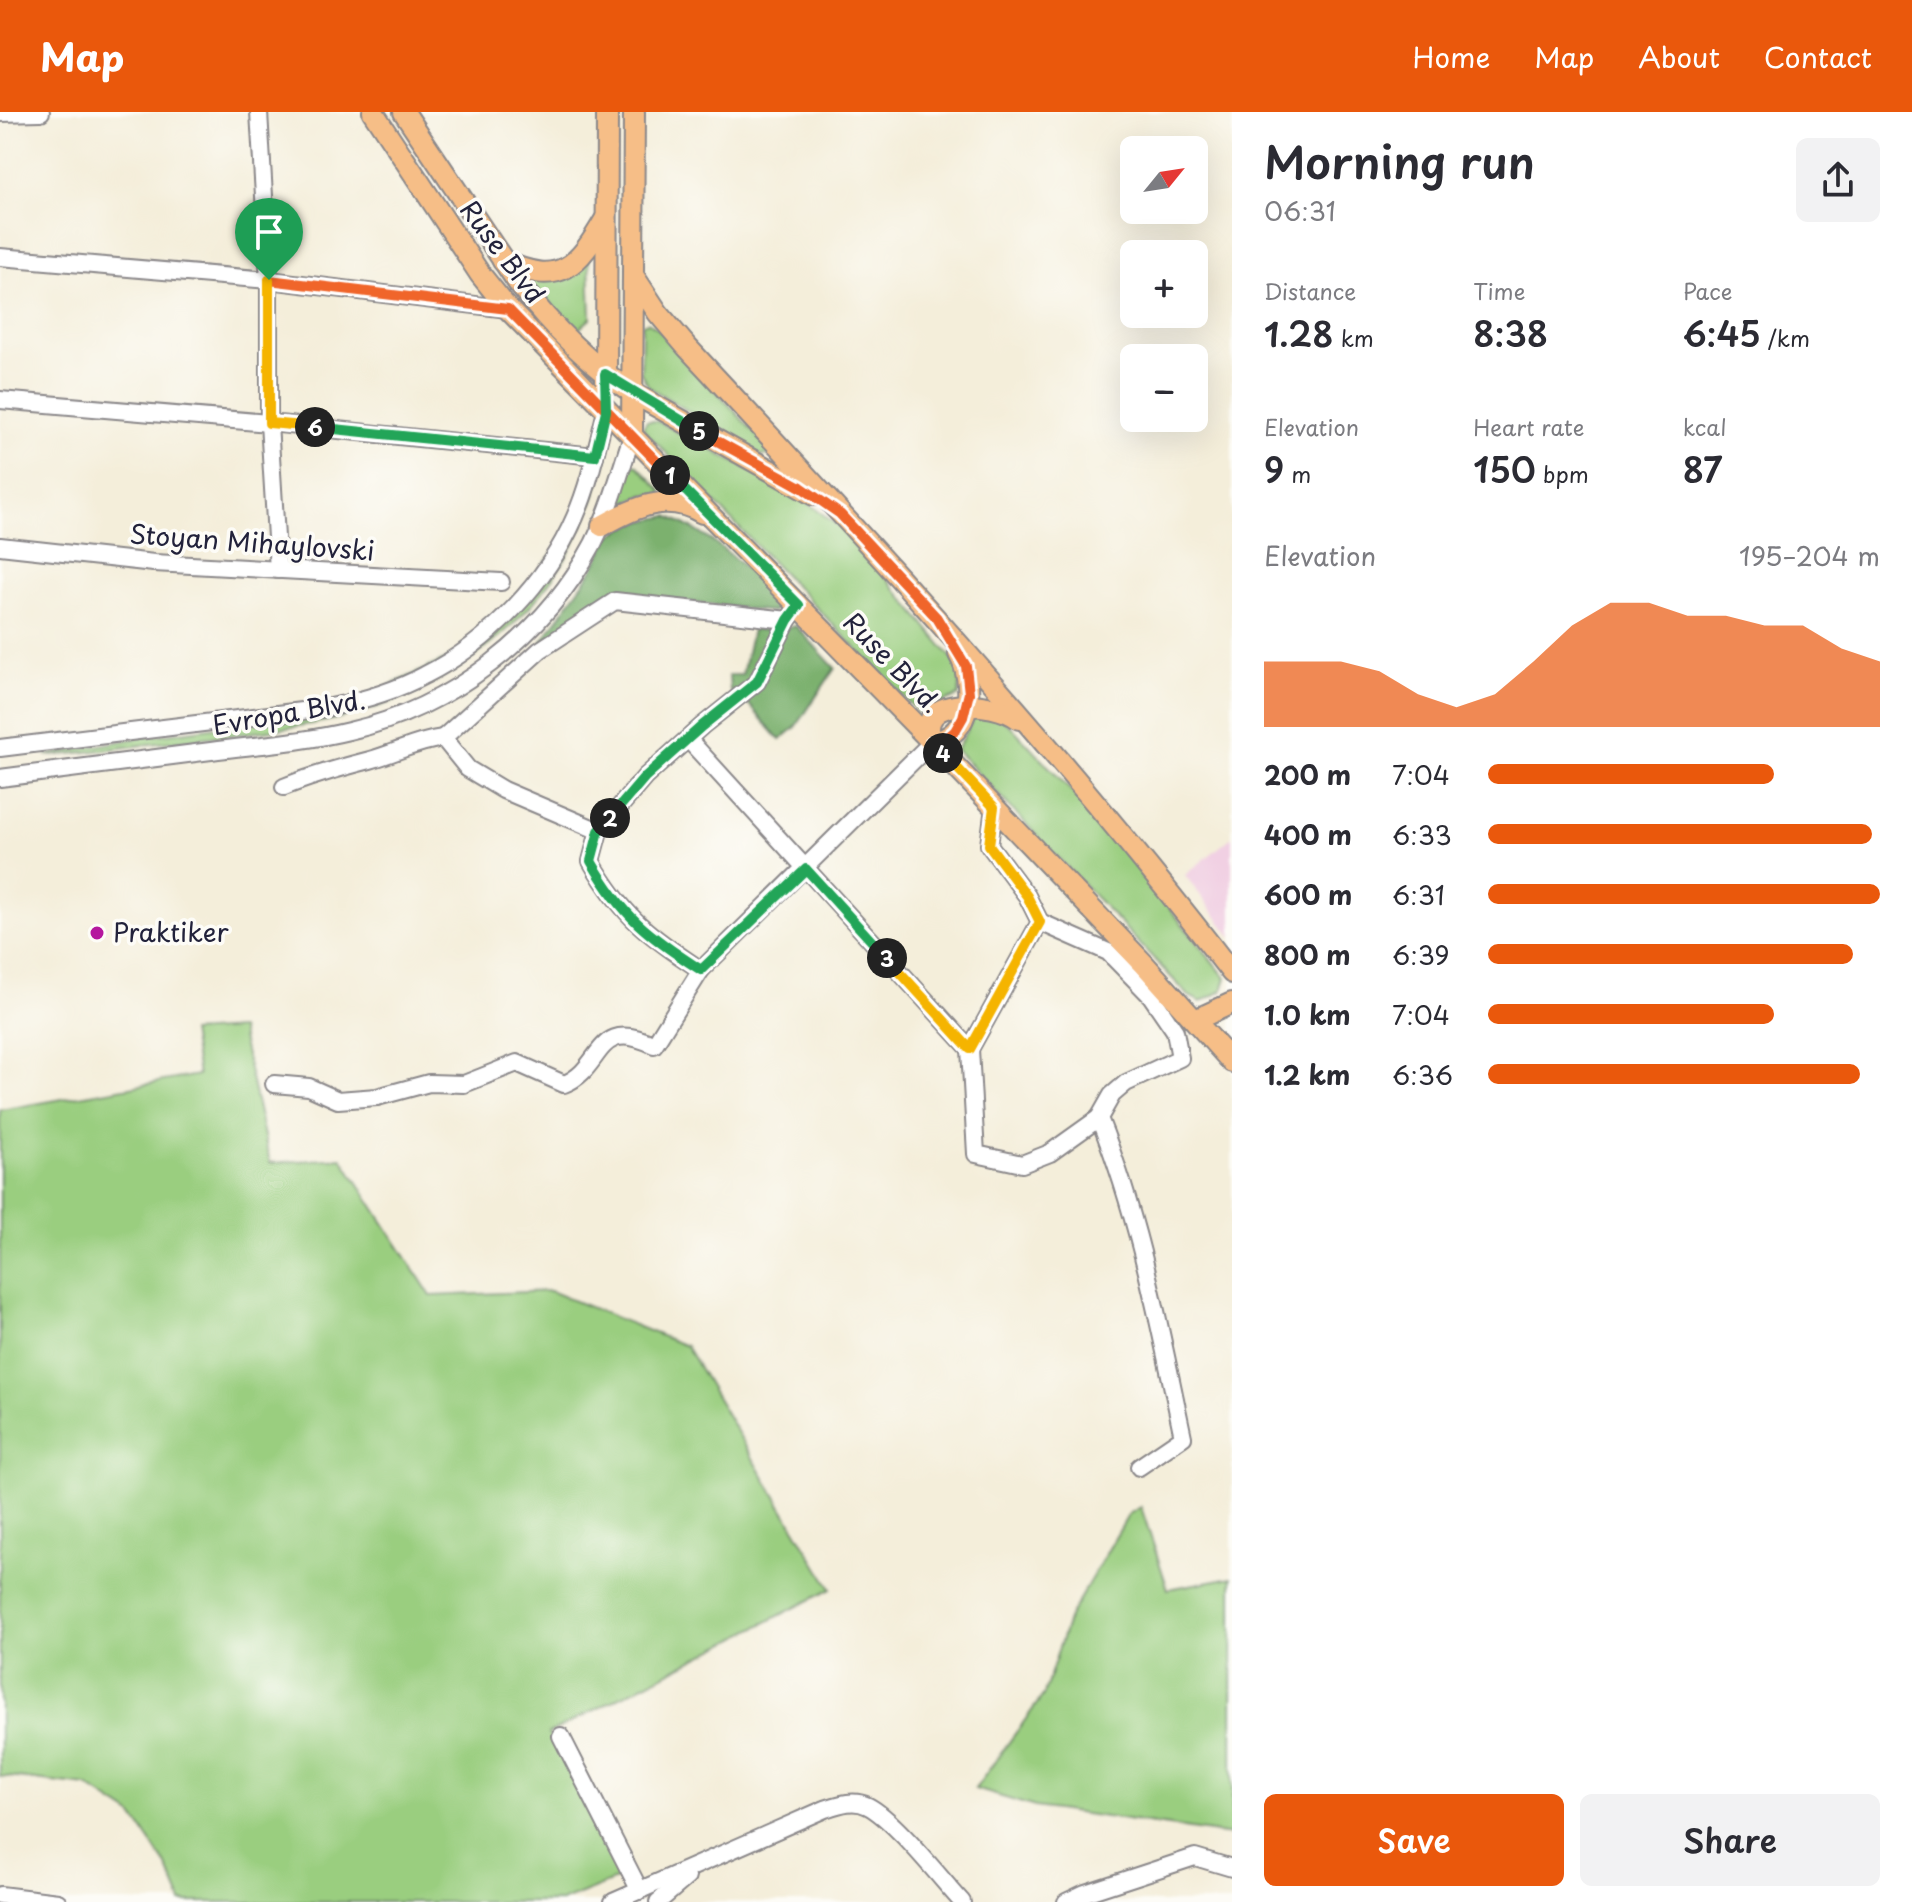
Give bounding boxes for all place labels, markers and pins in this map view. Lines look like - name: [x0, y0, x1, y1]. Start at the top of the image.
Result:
- pin: [235, 198, 303, 280]
- pin: 6: [295, 407, 335, 447]
- pin: 5: [679, 411, 719, 451]
- pin: 1: [650, 455, 690, 495]
- pin: 4: [923, 733, 963, 773]
- pin: 2: [590, 798, 630, 838]
- place label: Praktiker: [113, 912, 229, 951]
- marker: Praktiker: [88, 924, 106, 942]
- pin: 3: [867, 938, 907, 978]

